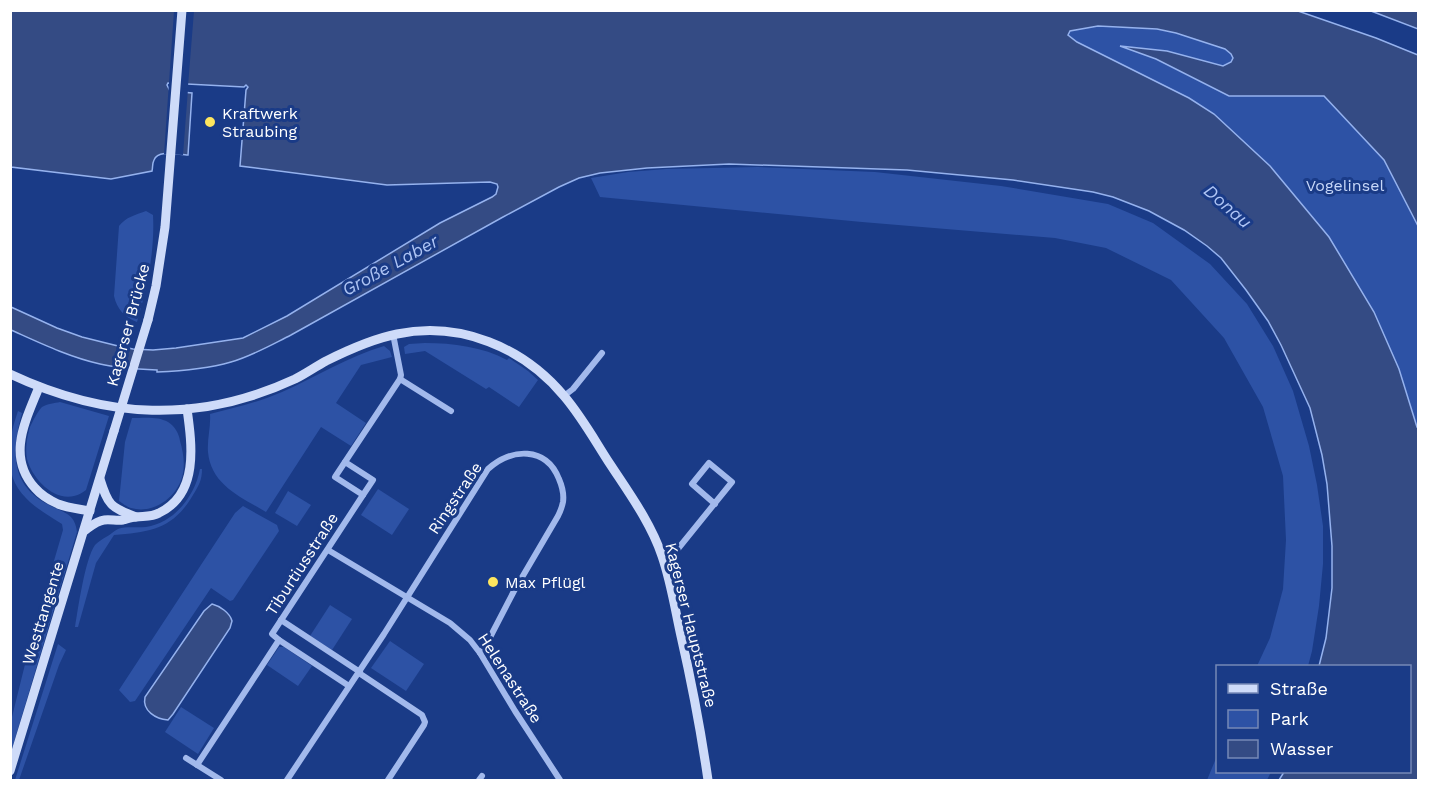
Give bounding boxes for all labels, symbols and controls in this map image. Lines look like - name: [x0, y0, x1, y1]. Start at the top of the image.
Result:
- place label: Kraftwerk Straubing: [222, 104, 298, 141]
- marker: Kraftwerk Straubing: [203, 115, 217, 129]
- park label: Vogelinsel: [1306, 176, 1384, 195]
- water label: Donau: [1200, 180, 1256, 232]
- water label: Große Laber: [338, 229, 443, 300]
- street label: Kagerser Brücke: [102, 262, 154, 388]
- street label: Ringstraße: [424, 458, 486, 538]
- street label: Tiburtiusstraße: [262, 509, 342, 619]
- street label: Kagerser Hauptstraße: [661, 541, 721, 709]
- street label: Westtangente: [18, 559, 68, 667]
- place label: Max Pflügl: [505, 573, 586, 592]
- marker: Max Pflügl: [486, 575, 500, 589]
- street label: Helenastraße: [474, 629, 546, 727]
- legend: [1216, 665, 1411, 773]
- text: Straße: [1270, 678, 1328, 699]
- text: Park: [1270, 708, 1309, 729]
- text: Wasser: [1270, 738, 1333, 759]

